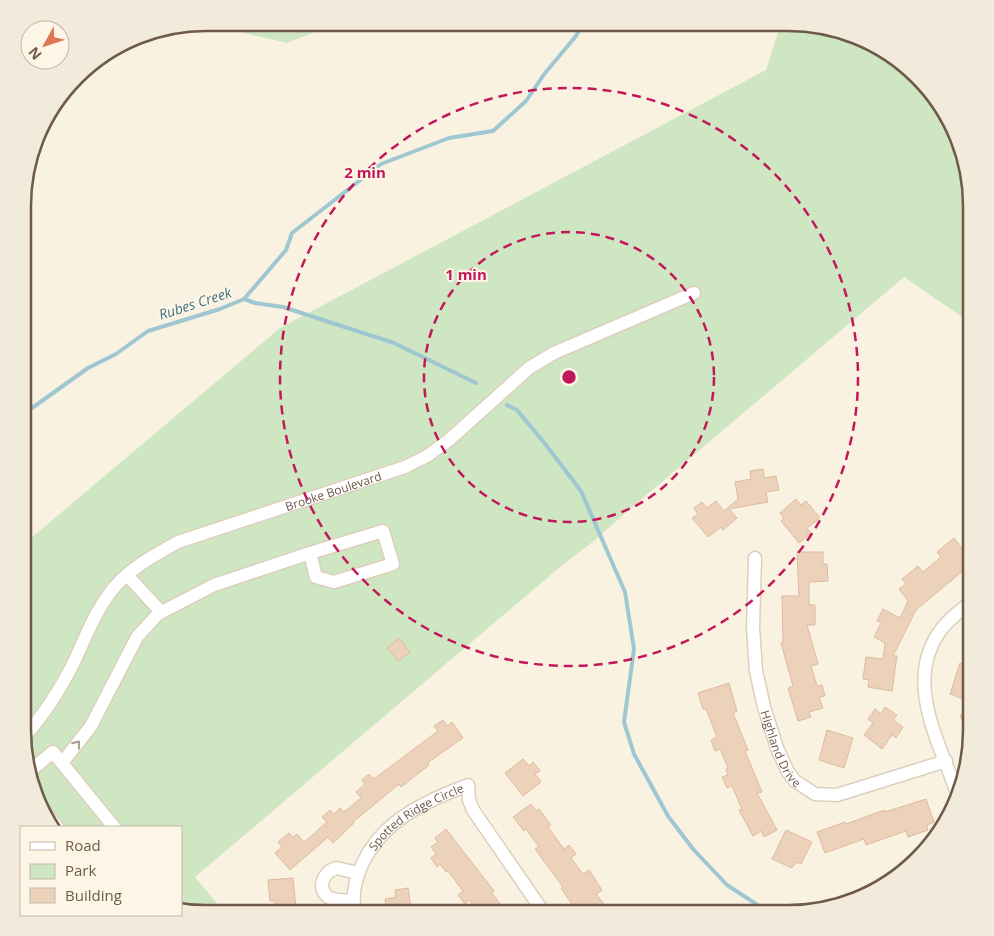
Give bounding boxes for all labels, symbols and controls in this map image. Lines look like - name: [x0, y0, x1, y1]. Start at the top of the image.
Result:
- north arrow: [20, 20, 70, 70]
- text: N: [24, 43, 46, 64]
- text: 2 min: [344, 162, 386, 182]
- text: 1 min: [445, 264, 487, 284]
- water label: Rubes Creek: [156, 282, 235, 324]
- centre of rings: [560, 368, 578, 386]
- street label: Brooke Boulevard: [283, 467, 384, 515]
- street label: Highland Drive: [757, 708, 804, 791]
- one-way arrow: [71, 741, 79, 750]
- street label: Spotted Ridge Circle: [364, 779, 466, 854]
- legend: [20, 826, 182, 916]
- text: Road: [65, 835, 101, 855]
- text: Park: [65, 860, 96, 880]
- text: Building: [65, 885, 122, 905]

